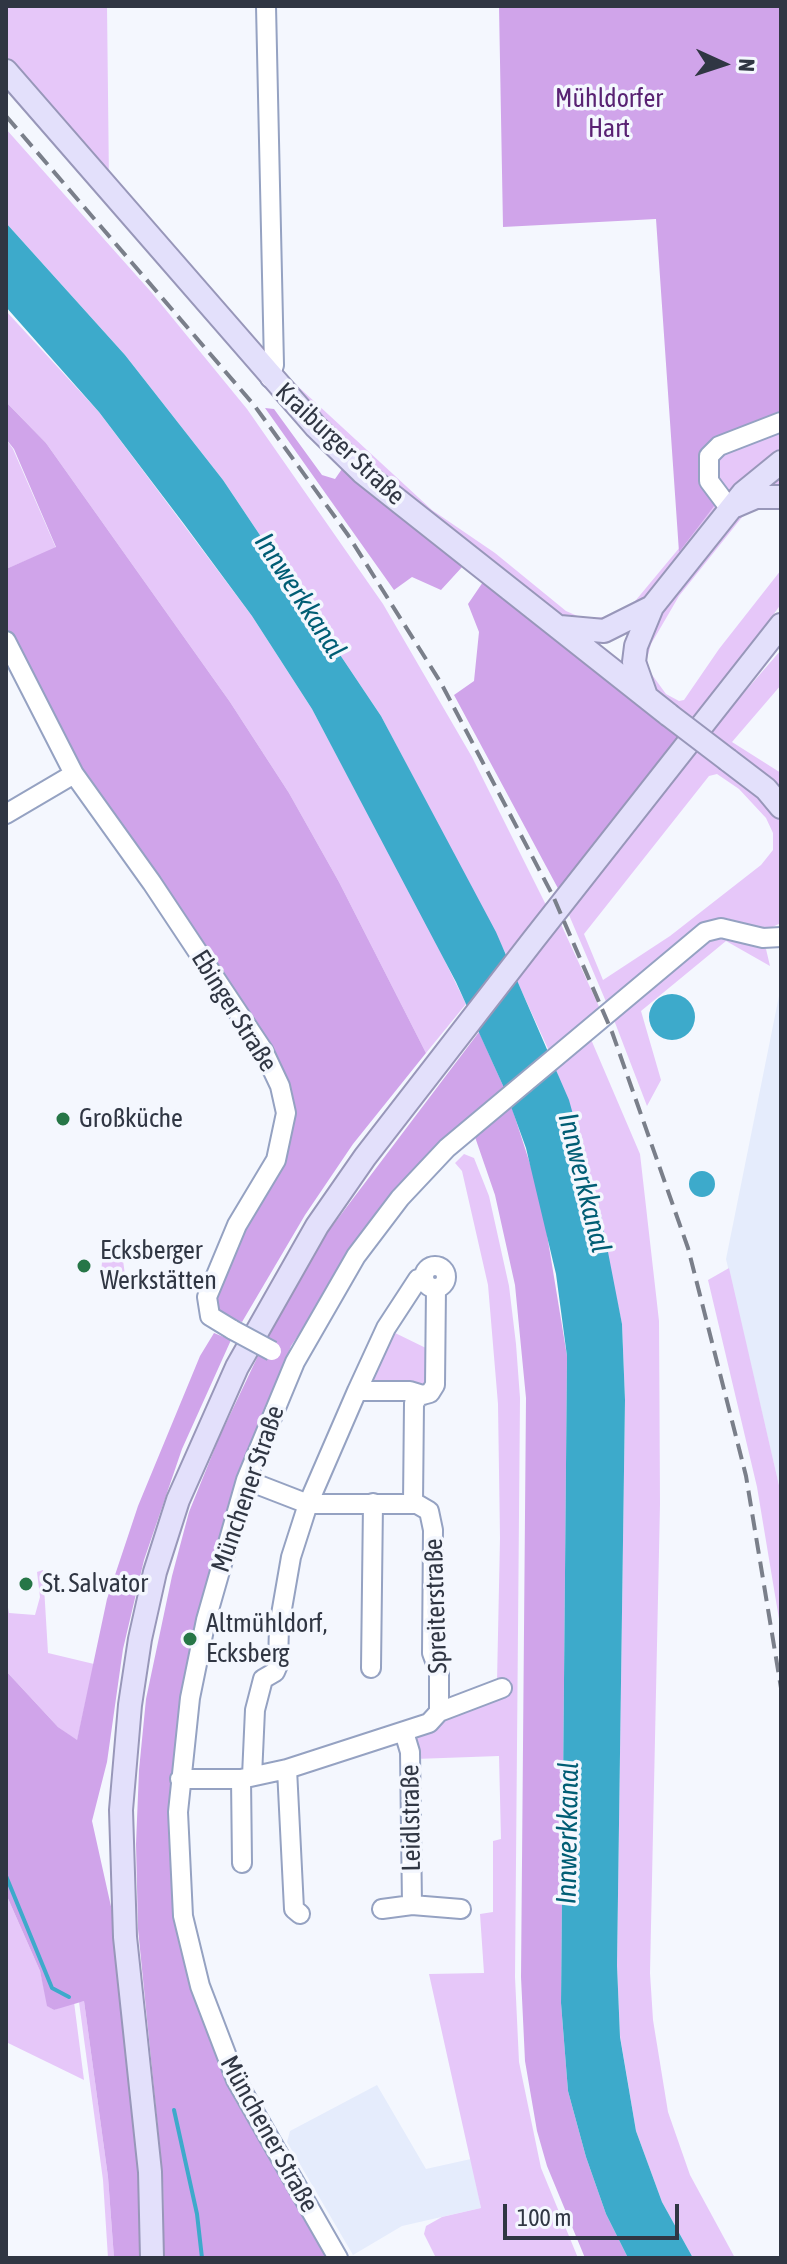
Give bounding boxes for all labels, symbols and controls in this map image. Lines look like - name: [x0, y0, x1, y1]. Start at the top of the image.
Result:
- north arrow: [683, 24, 763, 104]
- text: N: [734, 58, 760, 72]
- park label: Mühldorfer Hart: [555, 83, 663, 144]
- street label: Kraiburger Straße: [269, 376, 411, 512]
- water label: Innwerkkanal: [247, 527, 353, 665]
- street label: Ebinger Straße: [184, 944, 284, 1078]
- place label: Großküche: [79, 1103, 183, 1135]
- marker: Großküche: [54, 1110, 72, 1128]
- water label: Innwerkkanal: [550, 1110, 618, 1256]
- place label: Ecksberger Werkstätten: [100, 1235, 217, 1296]
- marker: Ecksberger Werkstätten: [75, 1257, 93, 1275]
- street label: Münchener Straße: [205, 1402, 291, 1576]
- street label: Spreiterstraße: [418, 1538, 454, 1674]
- place label: St. Salvator: [42, 1568, 148, 1600]
- marker: St. Salvator: [17, 1575, 35, 1593]
- place label: Altmühldorf, Ecksberg: [206, 1608, 327, 1670]
- marker: Altmühldorf, Ecksberg: [181, 1630, 199, 1648]
- water label: Innwerkkanal: [550, 1761, 586, 1905]
- street label: Leidlstraße: [394, 1764, 428, 1872]
- street label: Münchener Straße: [213, 2050, 325, 2218]
- scale bar: [507, 2188, 683, 2238]
- text: 100 m: [517, 2204, 571, 2231]

